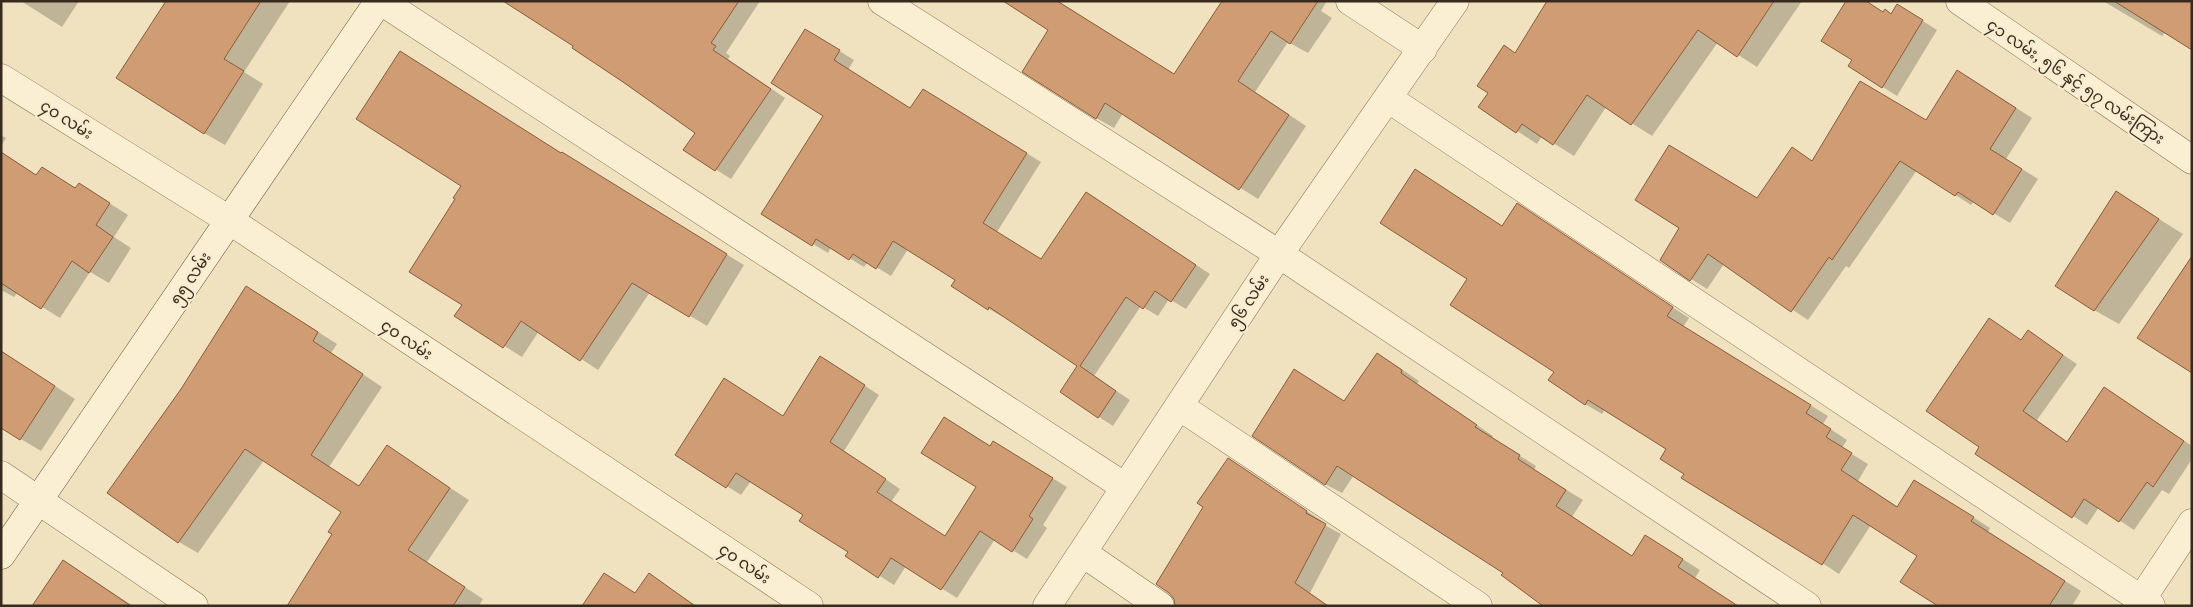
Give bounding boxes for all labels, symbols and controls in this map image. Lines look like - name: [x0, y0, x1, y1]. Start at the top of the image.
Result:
- street label: ၄၁ လမ်း, ၅၆ နှင့် ၅၇ လမ်းကြား: [1980, 13, 2169, 152]
- street label: ၄၀ လမ်း: [35, 94, 98, 146]
- street label: ၅၅ လမ်း: [164, 247, 218, 311]
- street label: ၅၆ လမ်း: [1222, 270, 1276, 334]
- street label: ၄၀ လမ်း: [375, 314, 437, 367]
- street label: ၄၀ လမ်း: [713, 538, 775, 591]

